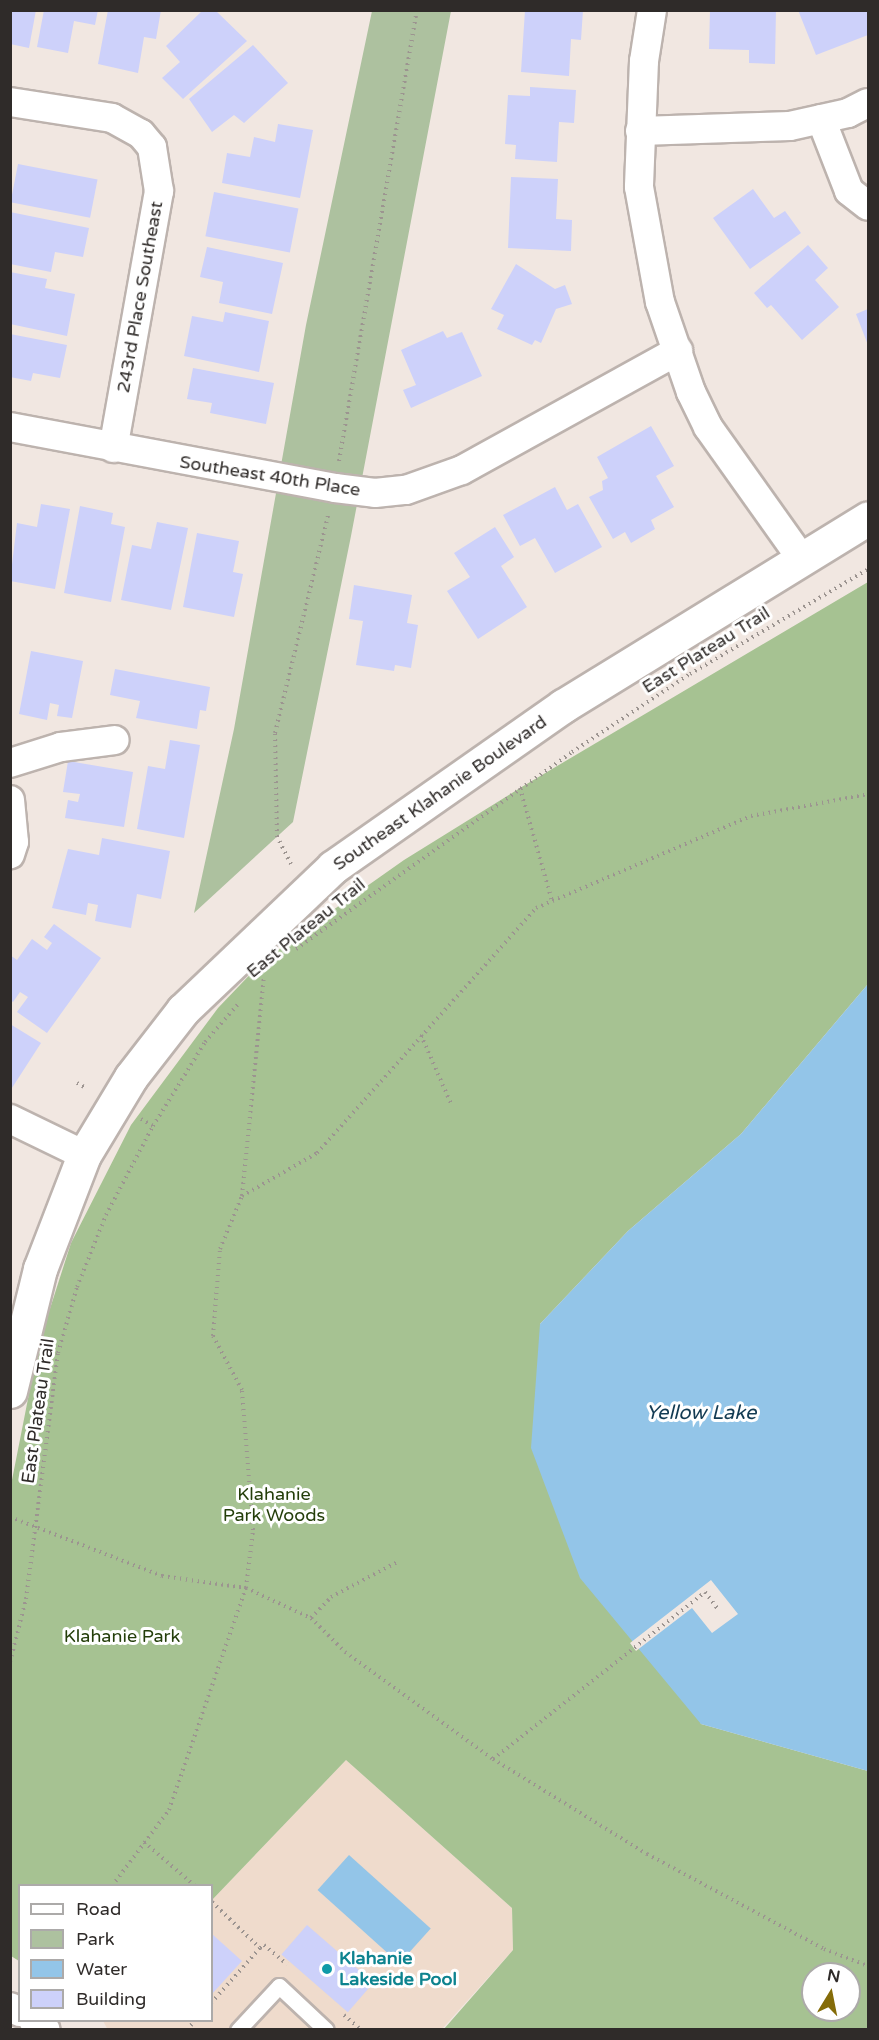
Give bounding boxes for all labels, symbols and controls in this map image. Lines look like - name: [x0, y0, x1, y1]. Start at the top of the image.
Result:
- street label: 243rd Place Southeast: [113, 200, 167, 394]
- street label: Southeast 40th Place: [178, 451, 362, 501]
- street label: East Plateau Trail: [638, 602, 774, 698]
- street label: Southeast Klahanie Boulevard: [329, 711, 551, 875]
- street label: East Plateau Trail: [242, 874, 370, 982]
- street label: East Plateau Trail: [17, 1337, 59, 1485]
- water label: Yellow Lake: [646, 1401, 756, 1425]
- park label: Klahanie Park Woods: [223, 1484, 325, 1526]
- park label: Klahanie Park: [64, 1625, 180, 1647]
- legend: [18, 1884, 213, 2022]
- text: Road: [76, 1898, 121, 1920]
- text: Park: [76, 1928, 114, 1950]
- place label: Klahanie Lakeside Pool: [339, 1948, 457, 1990]
- text: Water: [76, 1958, 127, 1980]
- marker: Klahanie Lakeside Pool: [320, 1962, 334, 1976]
- north arrow: [801, 1962, 861, 2022]
- text: N: [826, 1965, 842, 1987]
- text: Building: [76, 1988, 146, 2010]

